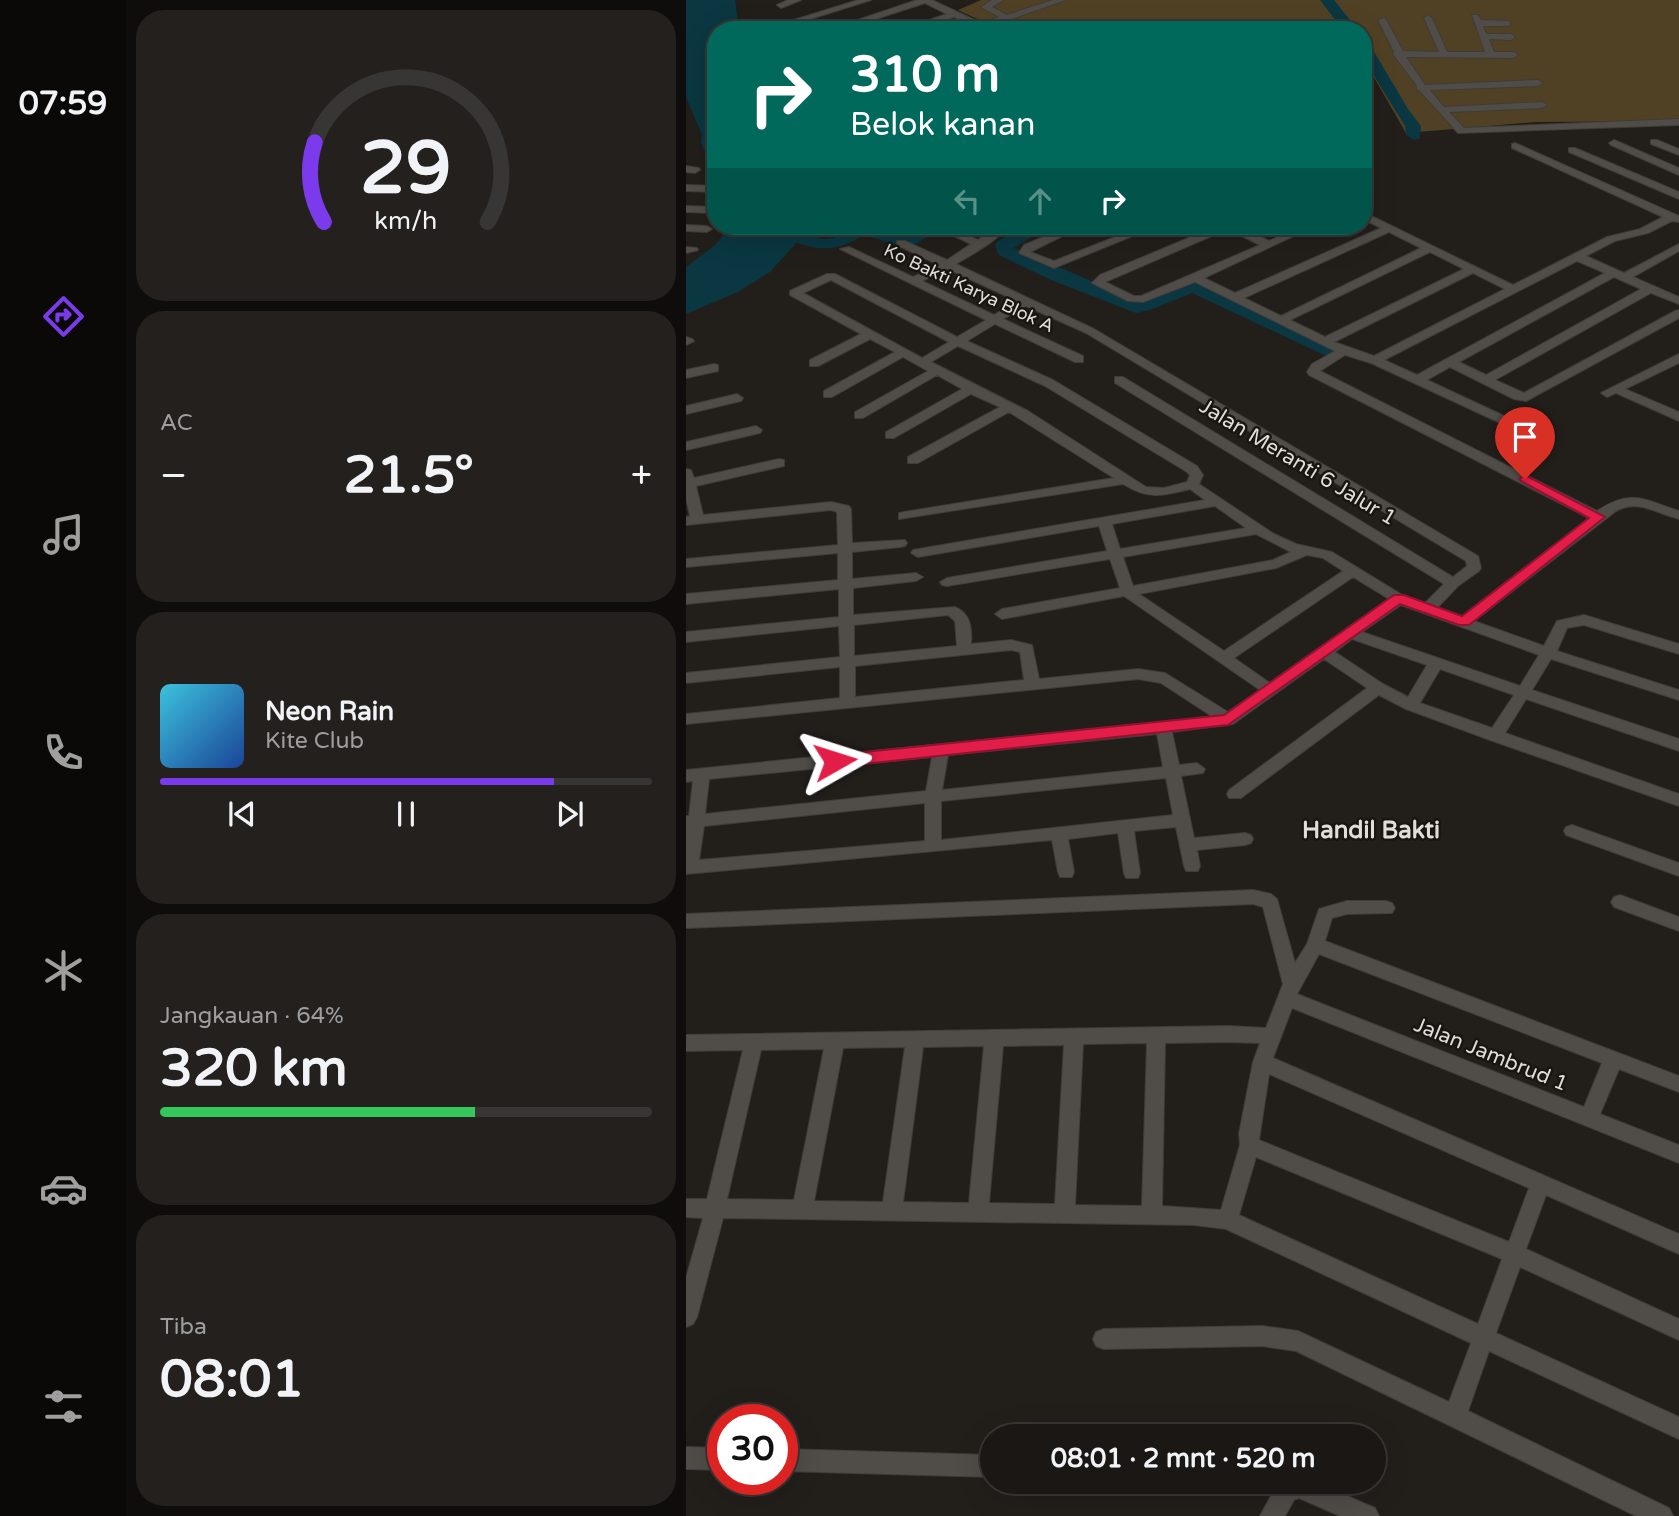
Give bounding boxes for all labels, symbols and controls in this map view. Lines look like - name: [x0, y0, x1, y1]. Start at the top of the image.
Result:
- text: 310 m: [850, 46, 1000, 105]
- icon: right: [735, 49, 826, 140]
- text: 07:59: [19, 85, 107, 123]
- text: Belok kanan: [850, 106, 1035, 144]
- text: 29: [360, 125, 452, 213]
- icon: left: [948, 182, 986, 220]
- icon: ahead: [1021, 182, 1059, 220]
- icon: right: [1094, 182, 1132, 220]
- text: km/h: [375, 205, 437, 235]
- street label: Ko Bakti Karya Blok A: [880, 239, 1058, 337]
- icon: directions: [39, 292, 88, 341]
- street label: Jalan Meranti 6 Jalur 1: [1195, 394, 1401, 531]
- pin: [1495, 407, 1555, 479]
- text: AC: [160, 409, 193, 437]
- icon: arrive: [1506, 418, 1544, 456]
- text: 21.5°: [344, 444, 474, 507]
- text: −: [160, 453, 187, 499]
- text: +: [631, 453, 652, 499]
- icon: music: [39, 510, 88, 559]
- text: Neon Rain: [265, 696, 394, 727]
- position arrow: [798, 724, 872, 798]
- text: Kite Club: [265, 727, 364, 755]
- icon: phone: [39, 728, 88, 777]
- icon: previous: [223, 795, 261, 833]
- icon: pause: [387, 795, 425, 833]
- icon: next: [551, 795, 589, 833]
- district label: Handil Bakti: [1302, 816, 1440, 845]
- icon: climate: [39, 946, 88, 995]
- text: Jangkauan · 64%: [160, 1002, 344, 1030]
- street label: Jalan Jambrud 1: [1410, 1012, 1571, 1097]
- text: 320 km: [160, 1037, 348, 1100]
- icon: car: [39, 1164, 88, 1213]
- text: Tiba: [160, 1313, 207, 1341]
- text: 08:01: [160, 1348, 304, 1411]
- icon: filters: [39, 1382, 88, 1431]
- speed limit sign: 30: [707, 1404, 798, 1495]
- text: 08:01 · 2 mnt · 520 m: [1051, 1443, 1315, 1474]

